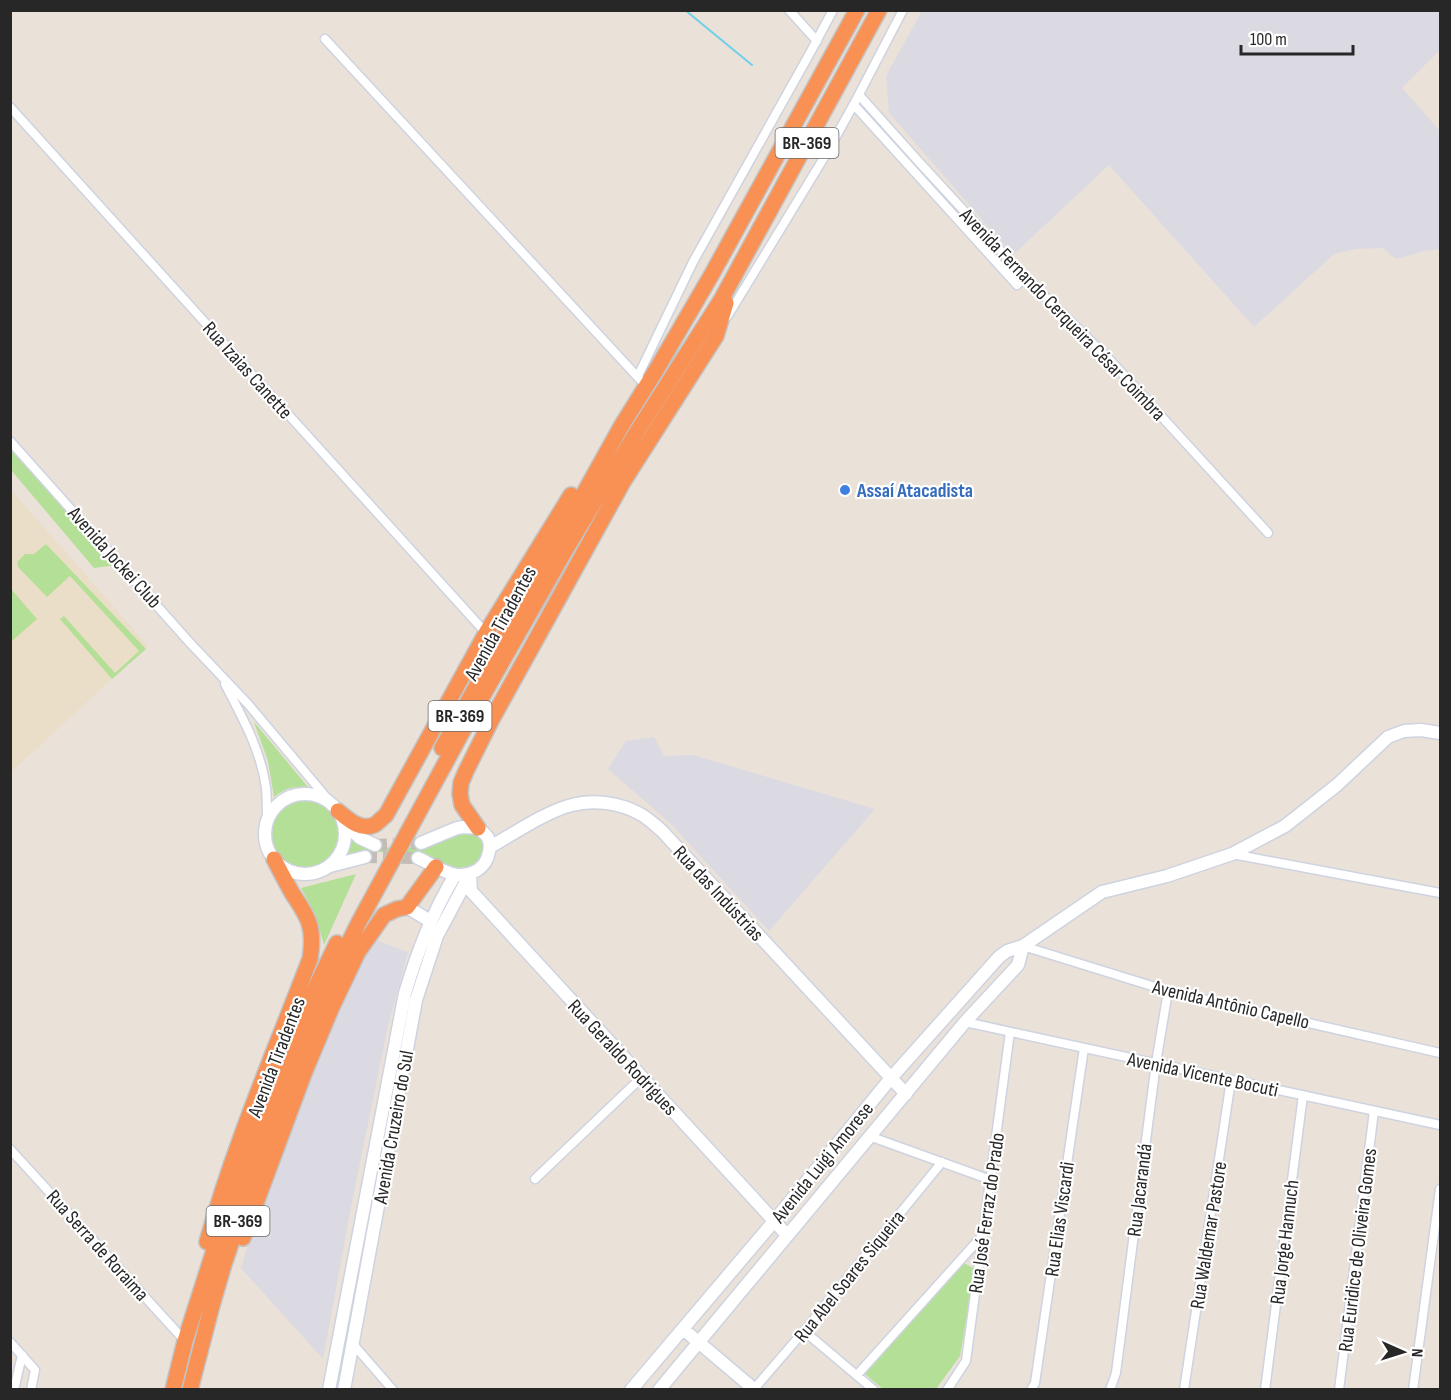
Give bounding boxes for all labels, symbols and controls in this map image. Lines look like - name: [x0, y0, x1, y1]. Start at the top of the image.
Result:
- scale bar: [1241, 18, 1354, 56]
- text: 100 m: [1250, 29, 1287, 50]
- road number: BR-369: [776, 128, 838, 158]
- street label: Avenida Fernando Cerqueira César Coimbra: [954, 203, 1170, 426]
- street label: Rua Izaias Canette: [197, 317, 297, 424]
- place label: Assaí Atacadista: [856, 479, 973, 503]
- marker: Assaí Atacadista: [838, 483, 852, 497]
- street label: Avenida Jockei Club: [62, 501, 166, 613]
- street label: Avenida Tiradentes: [459, 562, 542, 686]
- road number: BR-369: [428, 701, 492, 731]
- street label: Rua das Indústrias: [668, 841, 769, 946]
- street label: Avenida Antônio Capello: [1149, 975, 1312, 1035]
- street label: Avenida Tiradentes: [243, 994, 311, 1122]
- street label: Rua Geraldo Rodrigues: [562, 995, 682, 1121]
- street label: Avenida Vicente Bocuti: [1124, 1047, 1280, 1103]
- street label: Avenida Cruzeiro do Sul: [369, 1049, 419, 1207]
- street label: Avenida Luigi Amorese: [766, 1097, 879, 1229]
- street label: Rua José Ferraz do Prado: [964, 1131, 1010, 1295]
- street label: Rua Jacarandá: [1122, 1142, 1158, 1238]
- street label: Rua Euridice de Oliveira Gomes: [1334, 1147, 1382, 1353]
- street label: Rua Elias Viscardi: [1040, 1160, 1080, 1278]
- street label: Rua Waldemar Pastore: [1185, 1160, 1232, 1311]
- street label: Rua Jorge Hannuch: [1265, 1179, 1305, 1306]
- street label: Rua Serra de Roraima: [41, 1185, 153, 1306]
- road number: BR-369: [206, 1206, 270, 1236]
- street label: Rua Abel Soares Siqueira: [789, 1206, 910, 1347]
- north arrow: [1373, 1322, 1433, 1382]
- text: N: [1407, 1348, 1426, 1357]

